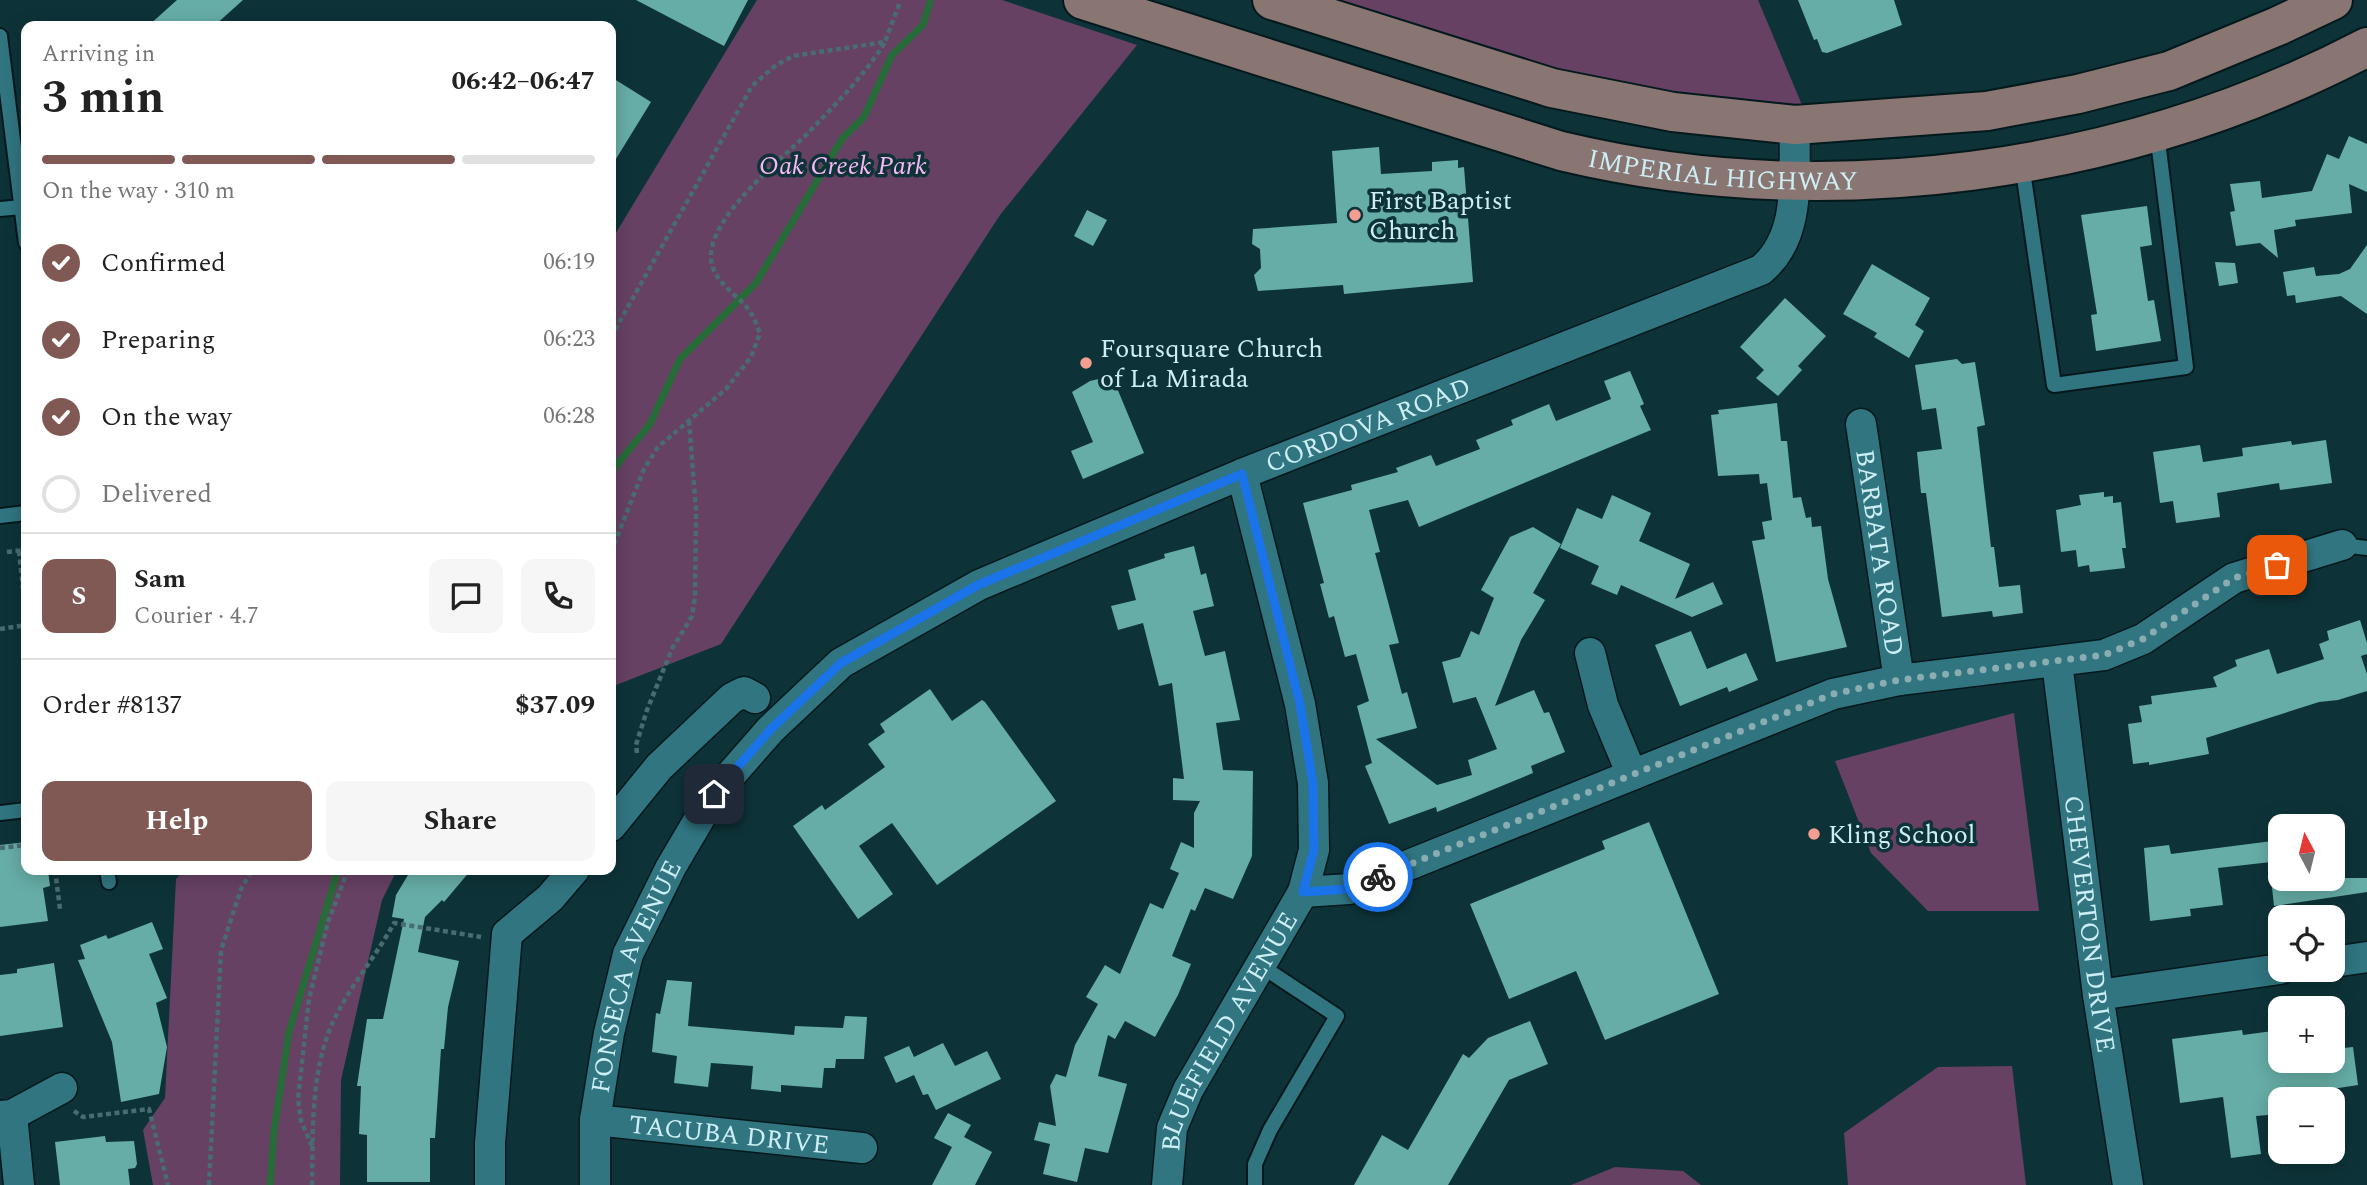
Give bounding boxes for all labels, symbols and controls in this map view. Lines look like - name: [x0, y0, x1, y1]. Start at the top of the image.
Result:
- text: Arriving in: [42, 37, 155, 72]
- text: 06:42–06:47: [451, 61, 595, 101]
- text: 3 min: [42, 63, 164, 133]
- street label: IMPERIAL HIGHWAY: [1584, 139, 1859, 202]
- park label: Oak Creek Park: [759, 146, 927, 186]
- text: On the way · 310 m: [42, 174, 235, 209]
- place label: First Baptist Church: [1369, 181, 1512, 251]
- marker: First Baptist Church: [1347, 207, 1363, 223]
- text: Confirmed: [101, 243, 226, 283]
- icon: check: [42, 244, 80, 282]
- text: 06:19: [543, 245, 595, 280]
- text: Preparing: [101, 320, 215, 360]
- icon: check: [42, 321, 80, 359]
- text: 06:23: [543, 322, 595, 357]
- place label: Foursquare Church of La Mirada: [1100, 329, 1323, 399]
- marker: Foursquare Church of La Mirada: [1078, 355, 1094, 371]
- street label: CORDOVA ROAD: [1259, 367, 1477, 484]
- text: On the way: [101, 397, 232, 437]
- icon: check: [42, 398, 80, 436]
- text: 06:28: [543, 399, 595, 434]
- street label: BARBATA ROAD: [1844, 447, 1914, 659]
- text: Delivered: [101, 474, 212, 514]
- pin: [2247, 535, 2307, 595]
- icon: bag: [2258, 546, 2296, 584]
- text: Sam: [134, 559, 186, 599]
- button: chat: [429, 559, 503, 633]
- button: phone: [521, 559, 595, 633]
- text: S: [72, 576, 86, 616]
- text: Courier · 4.7: [134, 599, 259, 634]
- text: Order #8137: [42, 685, 182, 725]
- text: $37.09: [515, 685, 595, 725]
- pin: [684, 764, 744, 824]
- icon: home: [695, 775, 733, 813]
- button: Help: [42, 781, 312, 861]
- button: Share: [326, 781, 595, 861]
- street label: CHEVERTON DRIVE: [2053, 793, 2126, 1056]
- north arrow: [2268, 814, 2345, 891]
- map controls: [2268, 814, 2345, 1164]
- place label: Kling School: [1828, 815, 1975, 855]
- marker: Kling School: [1806, 826, 1822, 842]
- courier: [1343, 842, 1413, 912]
- street label: FONSECA AVENUE: [581, 853, 692, 1096]
- icon: bike: [1359, 858, 1397, 896]
- street label: BLUEFIELD AVENUE: [1151, 904, 1309, 1153]
- button: locate: [2268, 905, 2345, 982]
- button: +: [2268, 996, 2345, 1073]
- button: −: [2268, 1087, 2345, 1164]
- street label: TACUBA DRIVE: [627, 1105, 831, 1165]

